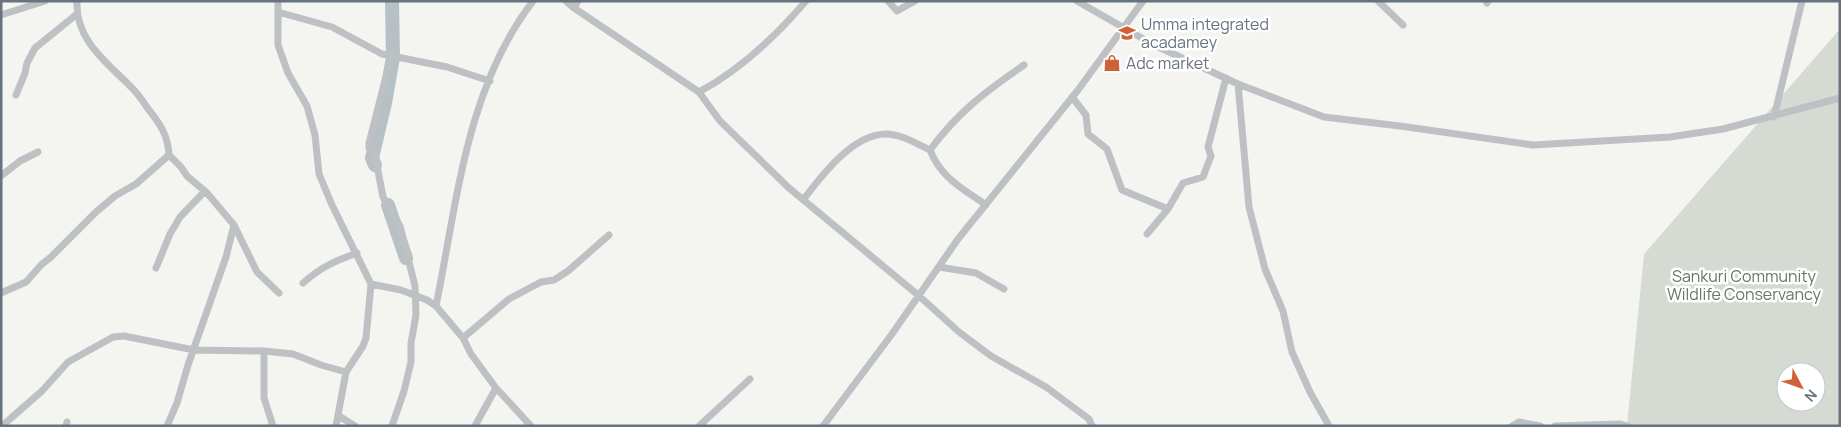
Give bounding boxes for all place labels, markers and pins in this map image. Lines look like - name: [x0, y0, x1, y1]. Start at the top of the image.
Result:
- place label: Umma integrated acadamey: [1141, 13, 1269, 53]
- school or university icon: Umma integrated acadamey: [1117, 23, 1137, 43]
- place label: Adc market: [1126, 52, 1209, 74]
- shop icon: Adc market: [1102, 53, 1122, 73]

